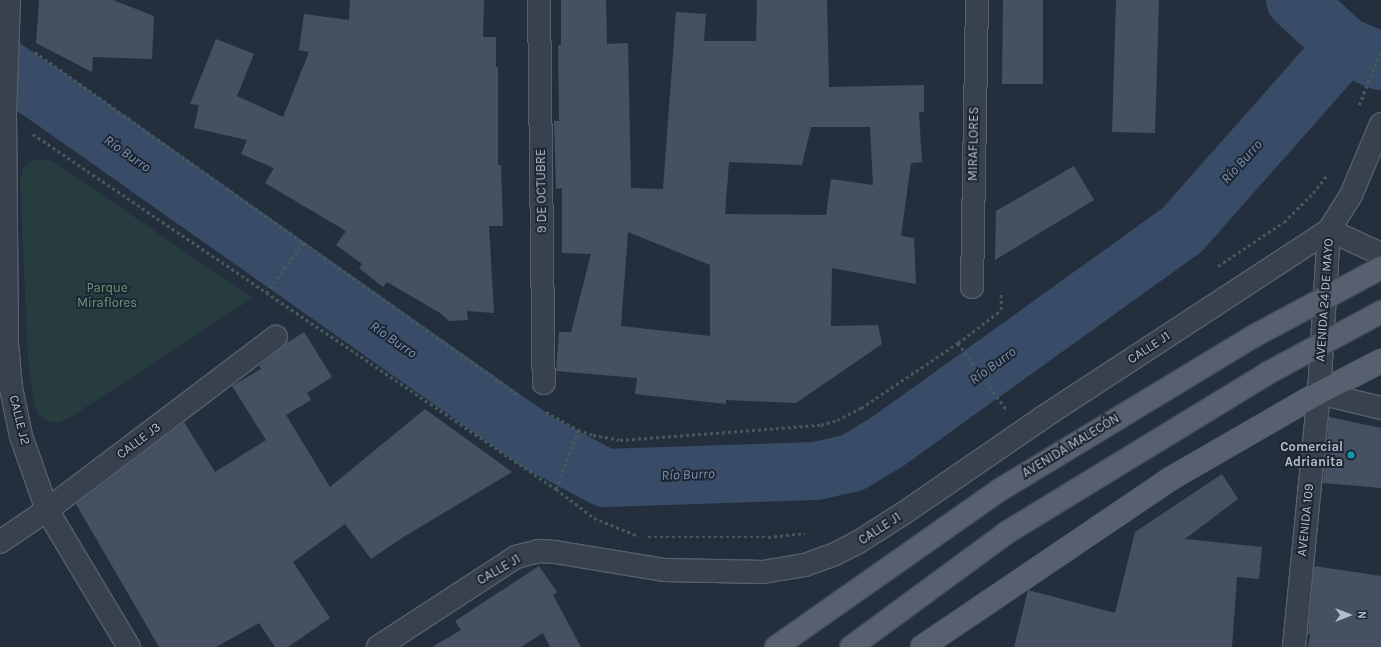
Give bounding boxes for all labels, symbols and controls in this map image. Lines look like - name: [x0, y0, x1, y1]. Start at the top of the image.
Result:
- street label: MIRAFLORES: [966, 107, 982, 181]
- water label: Río Burro: [100, 132, 154, 176]
- water label: Río Burro: [1218, 137, 1266, 187]
- street label: 9 DE OCTUBRE: [533, 149, 551, 233]
- street label: AVENIDA 24 DE MAYO: [1313, 238, 1337, 362]
- park label: Parque Miraflores: [77, 281, 137, 312]
- water label: Río Burro: [366, 318, 420, 362]
- street label: CALLE J1: [1125, 329, 1173, 367]
- water label: Río Burro: [966, 344, 1020, 388]
- street label: CALLE J2: [5, 393, 33, 447]
- street label: AVENIDA MALECÓN: [1020, 411, 1122, 481]
- street label: CALLE J3: [114, 419, 164, 463]
- place label: Comercial Adrianita: [1280, 440, 1343, 471]
- marker: Comercial Adrianita: [1346, 450, 1356, 460]
- water label: Río Burro: [661, 466, 715, 484]
- street label: AVENIDA 109: [1294, 483, 1318, 557]
- street label: CALLE J1: [856, 510, 904, 548]
- street label: CALLE J1: [475, 551, 523, 589]
- north arrow: [1329, 595, 1369, 635]
- text: N: [1355, 611, 1368, 619]

